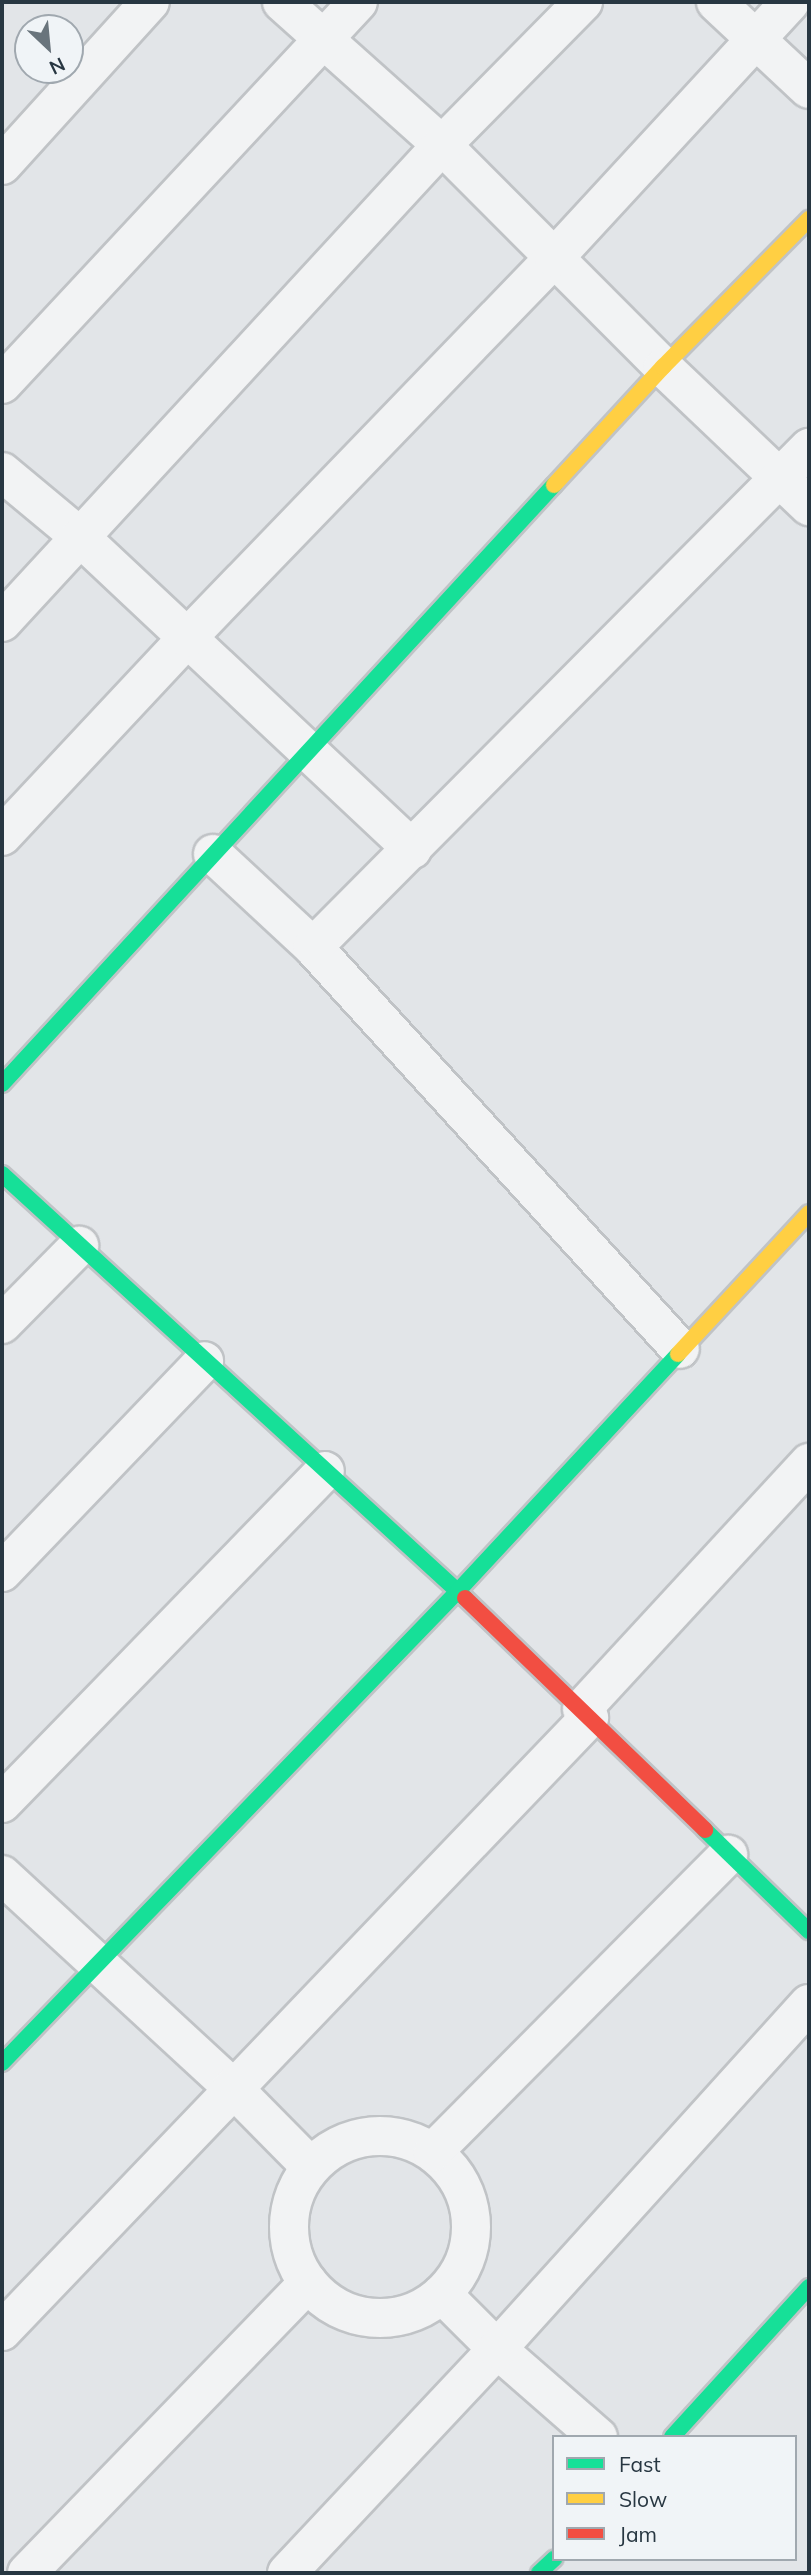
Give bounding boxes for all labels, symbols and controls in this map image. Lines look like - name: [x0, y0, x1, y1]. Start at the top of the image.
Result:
- north arrow: [14, 14, 84, 84]
- text: N: [46, 52, 69, 80]
- legend: [552, 2435, 797, 2561]
- text: Fast: [619, 2451, 661, 2477]
- text: Slow: [619, 2486, 667, 2512]
- text: Jam: [619, 2521, 657, 2547]

